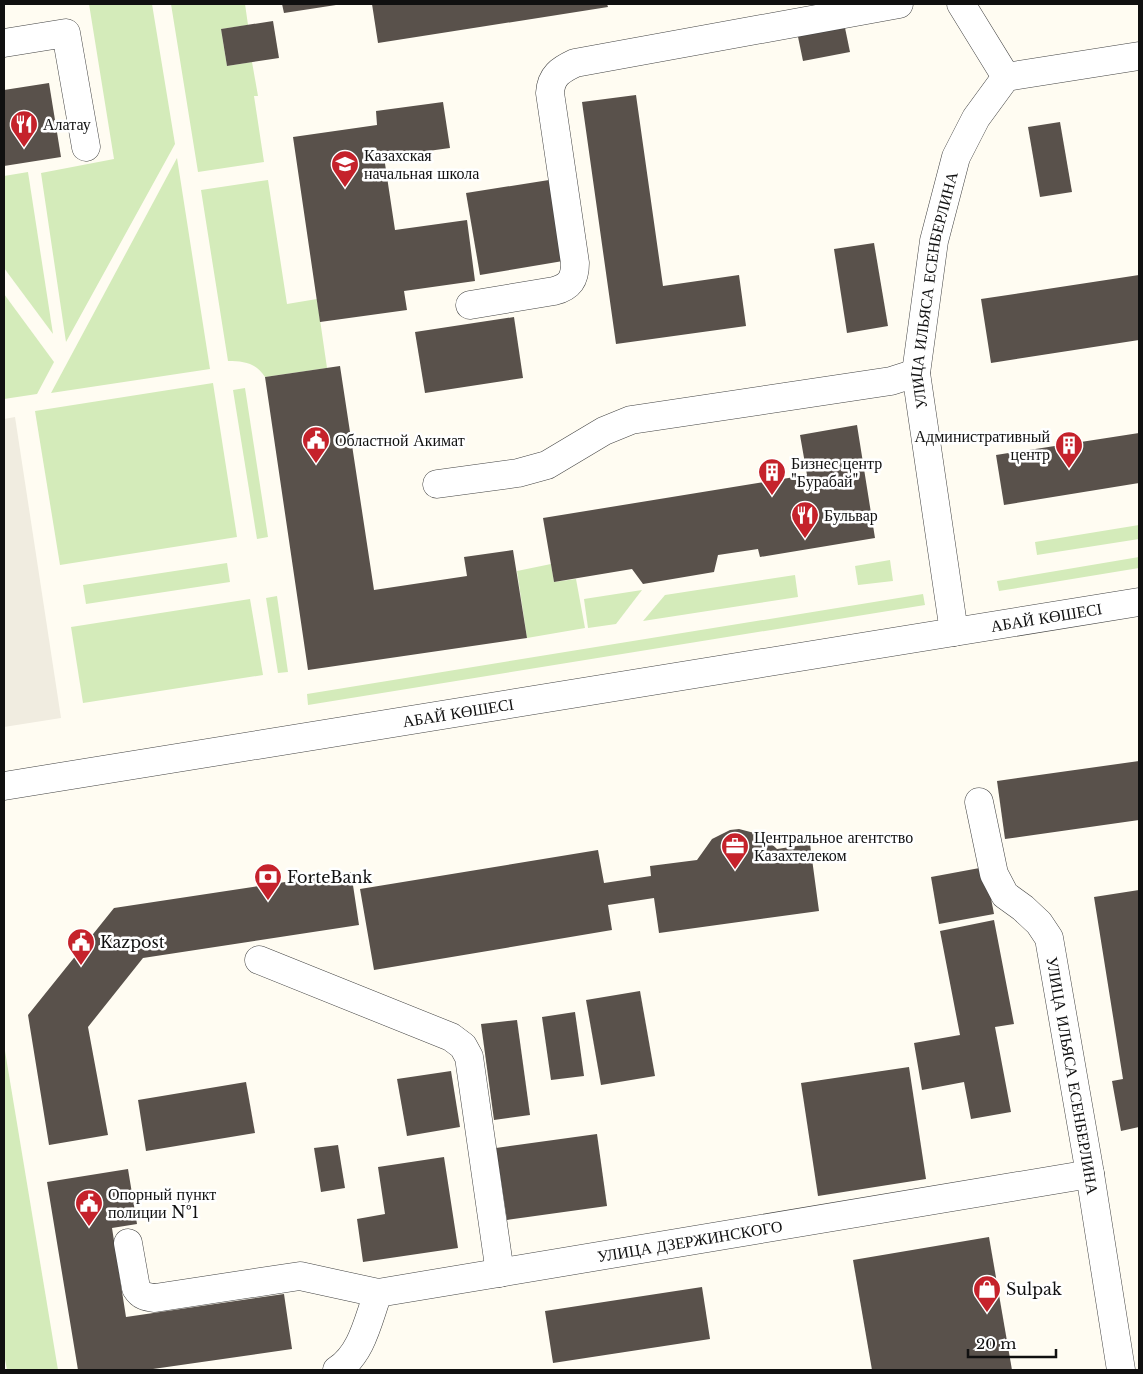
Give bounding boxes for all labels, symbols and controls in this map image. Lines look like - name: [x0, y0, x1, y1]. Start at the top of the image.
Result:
- restaurant icon: Алатау: [9, 109, 39, 148]
- place label: Алатау: [43, 114, 91, 134]
- place label: Казахская начальная школа: [364, 145, 479, 183]
- school or university icon: Казахская начальная школа: [330, 149, 360, 188]
- street label: УЛИЦА ИЛЬЯСА ЕСЕНБЕРЛИНА: [905, 169, 962, 410]
- public building icon: Областной Акимат: [301, 425, 331, 464]
- place label: Административный центр: [915, 426, 1050, 464]
- place label: Областной Акимат: [335, 430, 465, 450]
- building icon: Административный центр: [1054, 430, 1084, 469]
- place label: Бизнес центр "Бурабай": [791, 453, 882, 491]
- building icon: Бизнес центр "Бурабай": [757, 457, 787, 496]
- restaurant icon: Бульвар: [790, 500, 820, 539]
- place label: Бульвар: [824, 505, 878, 525]
- street label: АБАЙ КӨШЕСІ: [989, 598, 1103, 636]
- street label: АБАЙ КӨШЕСІ: [401, 694, 515, 731]
- place label: Центральное агентство Казахтелеком: [754, 827, 913, 865]
- office icon: Центральное агентство Казахтелеком: [720, 831, 750, 870]
- bank icon: ForteBank: [253, 862, 283, 901]
- place label: ForteBank: [287, 867, 372, 887]
- public building icon: Kazpost: [66, 927, 96, 966]
- place label: Kazpost: [100, 932, 165, 952]
- street label: УЛИЦА ИЛЬЯСА ЕСЕНБЕРЛИНА: [1042, 955, 1103, 1196]
- place label: Опорный пункт полиции №1: [108, 1184, 216, 1222]
- public building icon: Опорный пункт полиции №1: [74, 1188, 104, 1227]
- street label: УЛИЦА ДЗЕРЖИНСКОГО: [596, 1216, 784, 1266]
- shop icon: Sulpak: [972, 1274, 1002, 1313]
- place label: Sulpak: [1006, 1279, 1062, 1299]
- scale bar: [968, 1326, 1056, 1358]
- text: 20 m: [976, 1334, 1016, 1353]

